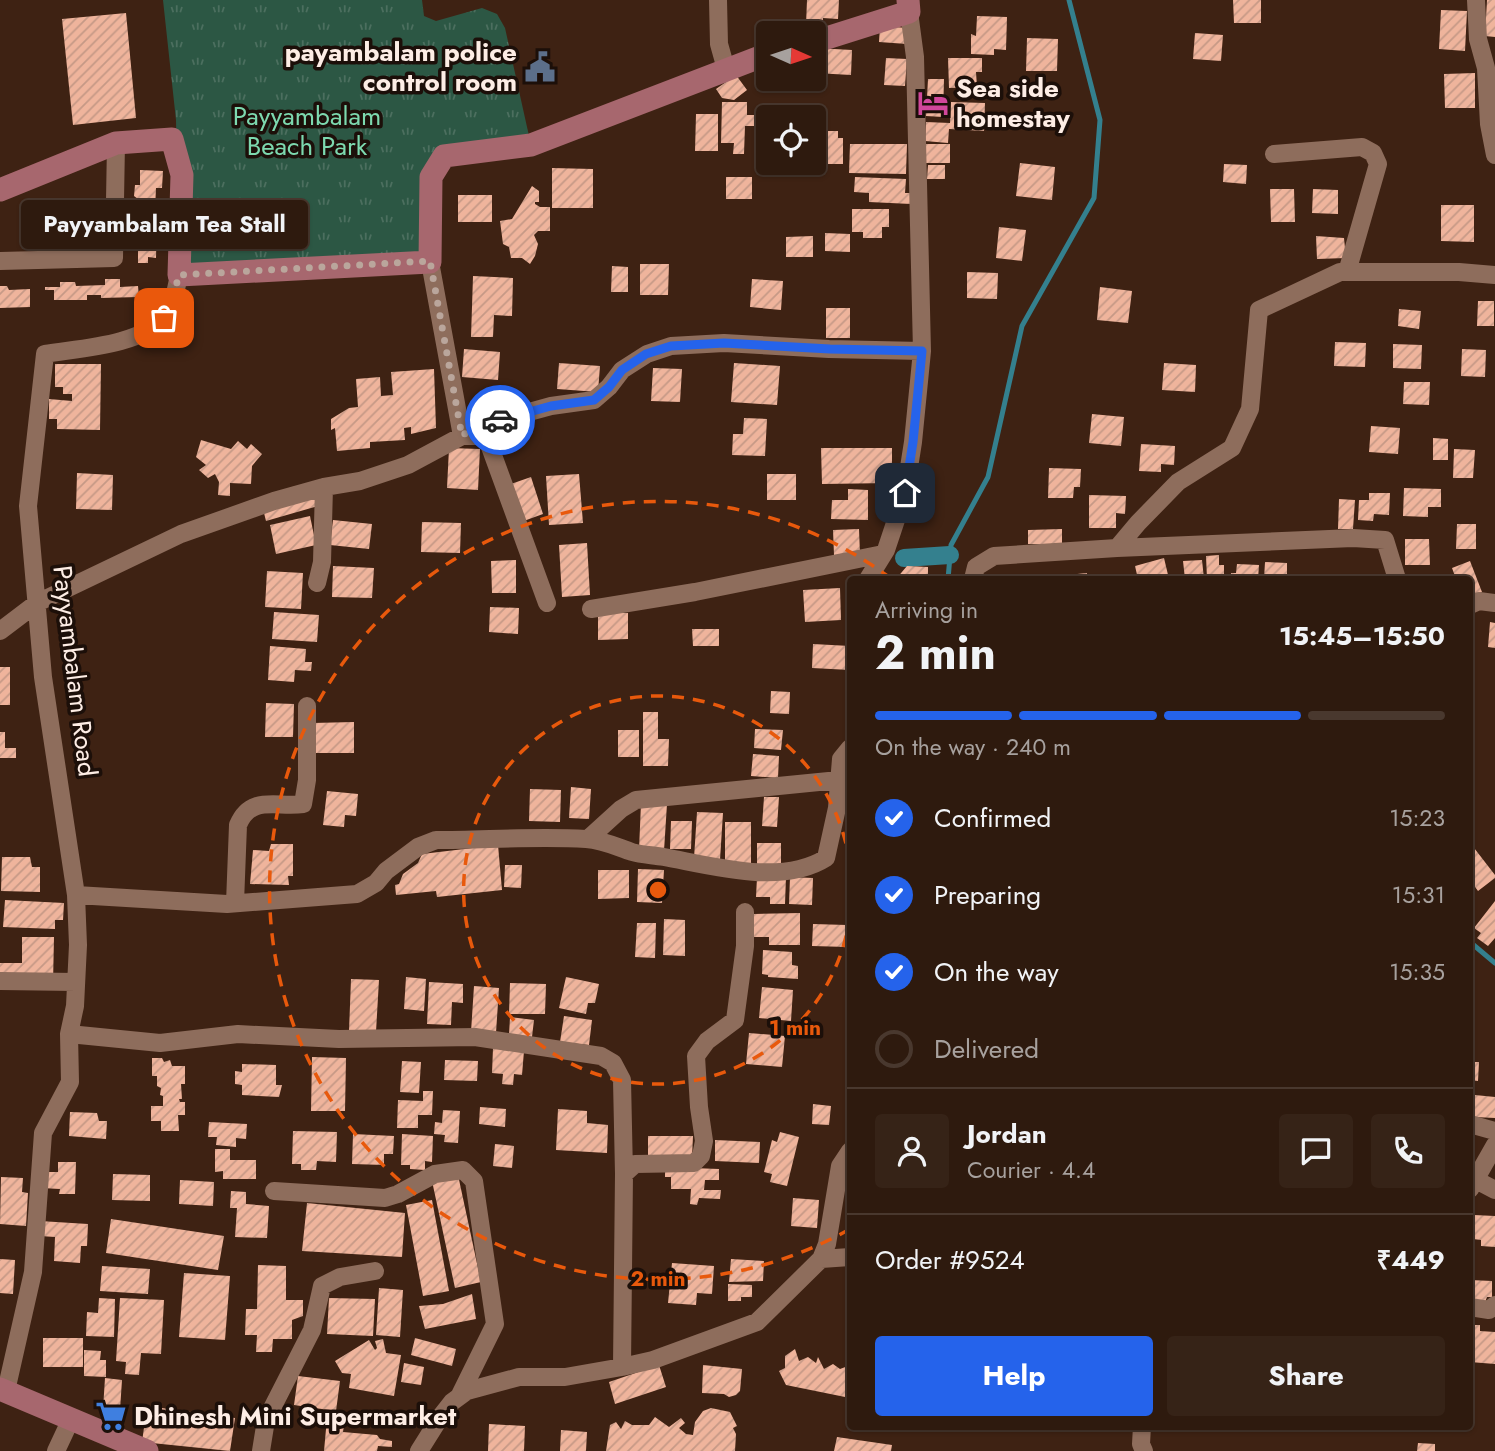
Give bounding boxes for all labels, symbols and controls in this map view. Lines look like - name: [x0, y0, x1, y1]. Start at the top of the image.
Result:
- north arrow: [756, 21, 826, 91]
- map controls: [756, 21, 826, 175]
- place label: payambalam police control room: [285, 33, 517, 101]
- public building icon: payambalam police control room: [523, 50, 557, 84]
- place label: Sea side homestay: [956, 69, 1070, 137]
- hotel icon: Sea side homestay: [916, 86, 950, 120]
- park label: Payyambalam Beach Park: [233, 97, 381, 165]
- button: locate: [756, 105, 826, 175]
- callout: Payyambalam Tea Stall: [20, 199, 308, 248]
- text: Payyambalam Tea Stall: [43, 207, 286, 241]
- pin: [134, 288, 194, 348]
- icon: bag: [145, 299, 183, 337]
- courier: [465, 385, 535, 455]
- icon: car: [481, 401, 519, 439]
- pin: [875, 463, 935, 523]
- icon: home: [886, 474, 924, 512]
- street label: Payyambalam Road: [43, 563, 107, 779]
- text: Arriving in: [875, 593, 978, 627]
- text: 15:45–15:50: [1279, 617, 1445, 655]
- text: 2 min: [875, 620, 996, 686]
- text: On the way · 240 m: [875, 730, 1071, 764]
- icon: check: [875, 799, 913, 837]
- text: Confirmed: [934, 799, 1051, 837]
- text: 15:23: [1389, 801, 1445, 835]
- icon: check: [875, 876, 913, 914]
- text: Preparing: [934, 876, 1041, 914]
- centre of rings: [646, 878, 670, 902]
- text: 15:31: [1392, 878, 1445, 912]
- icon: check: [875, 953, 913, 991]
- text: On the way: [934, 953, 1059, 991]
- text: 15:35: [1389, 955, 1445, 989]
- text: 1 min: [769, 1013, 821, 1043]
- text: Delivered: [934, 1030, 1039, 1068]
- button: person: [875, 1114, 949, 1188]
- button: chat: [1279, 1114, 1353, 1188]
- button: phone: [1371, 1114, 1445, 1188]
- text: Jordan: [967, 1115, 1047, 1153]
- text: Courier · 4.4: [967, 1153, 1095, 1187]
- text: Order #9524: [875, 1241, 1025, 1279]
- text: ₹449: [1376, 1241, 1445, 1279]
- text: 2 min: [630, 1264, 686, 1294]
- button: Help: [875, 1336, 1153, 1416]
- button: Share: [1167, 1336, 1445, 1416]
- place label: Dhinesh Mini Supermarket: [134, 1397, 457, 1435]
- supermarket icon: Dhinesh Mini Supermarket: [94, 1399, 128, 1433]

